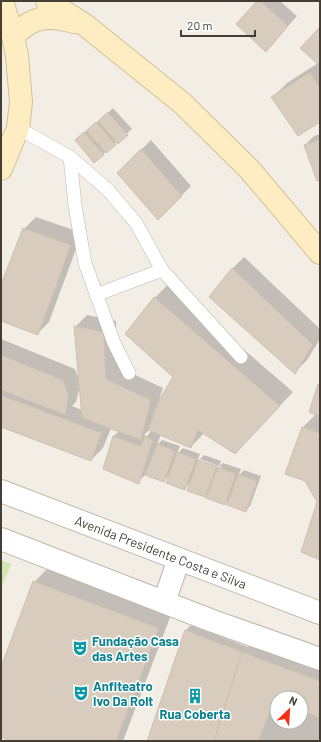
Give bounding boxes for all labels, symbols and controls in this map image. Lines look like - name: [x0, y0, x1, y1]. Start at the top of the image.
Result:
- scale bar: [181, 12, 255, 38]
- text: 20 m: [187, 18, 213, 32]
- street label: Avenida Presidente Costa e Silva: [73, 512, 249, 592]
- place label: Fundação Casa das Artes: [92, 633, 179, 664]
- theatre icon: Fundação Casa das Artes: [71, 639, 89, 657]
- place label: Anfiteatro Ivo Da Rolt: [93, 678, 153, 709]
- theatre icon: Anfiteatro Ivo Da Rolt: [72, 684, 90, 702]
- building icon: Rua Coberta: [186, 687, 204, 705]
- north arrow: [269, 690, 309, 730]
- text: N: [287, 693, 300, 708]
- place label: Rua Coberta: [160, 706, 231, 722]

